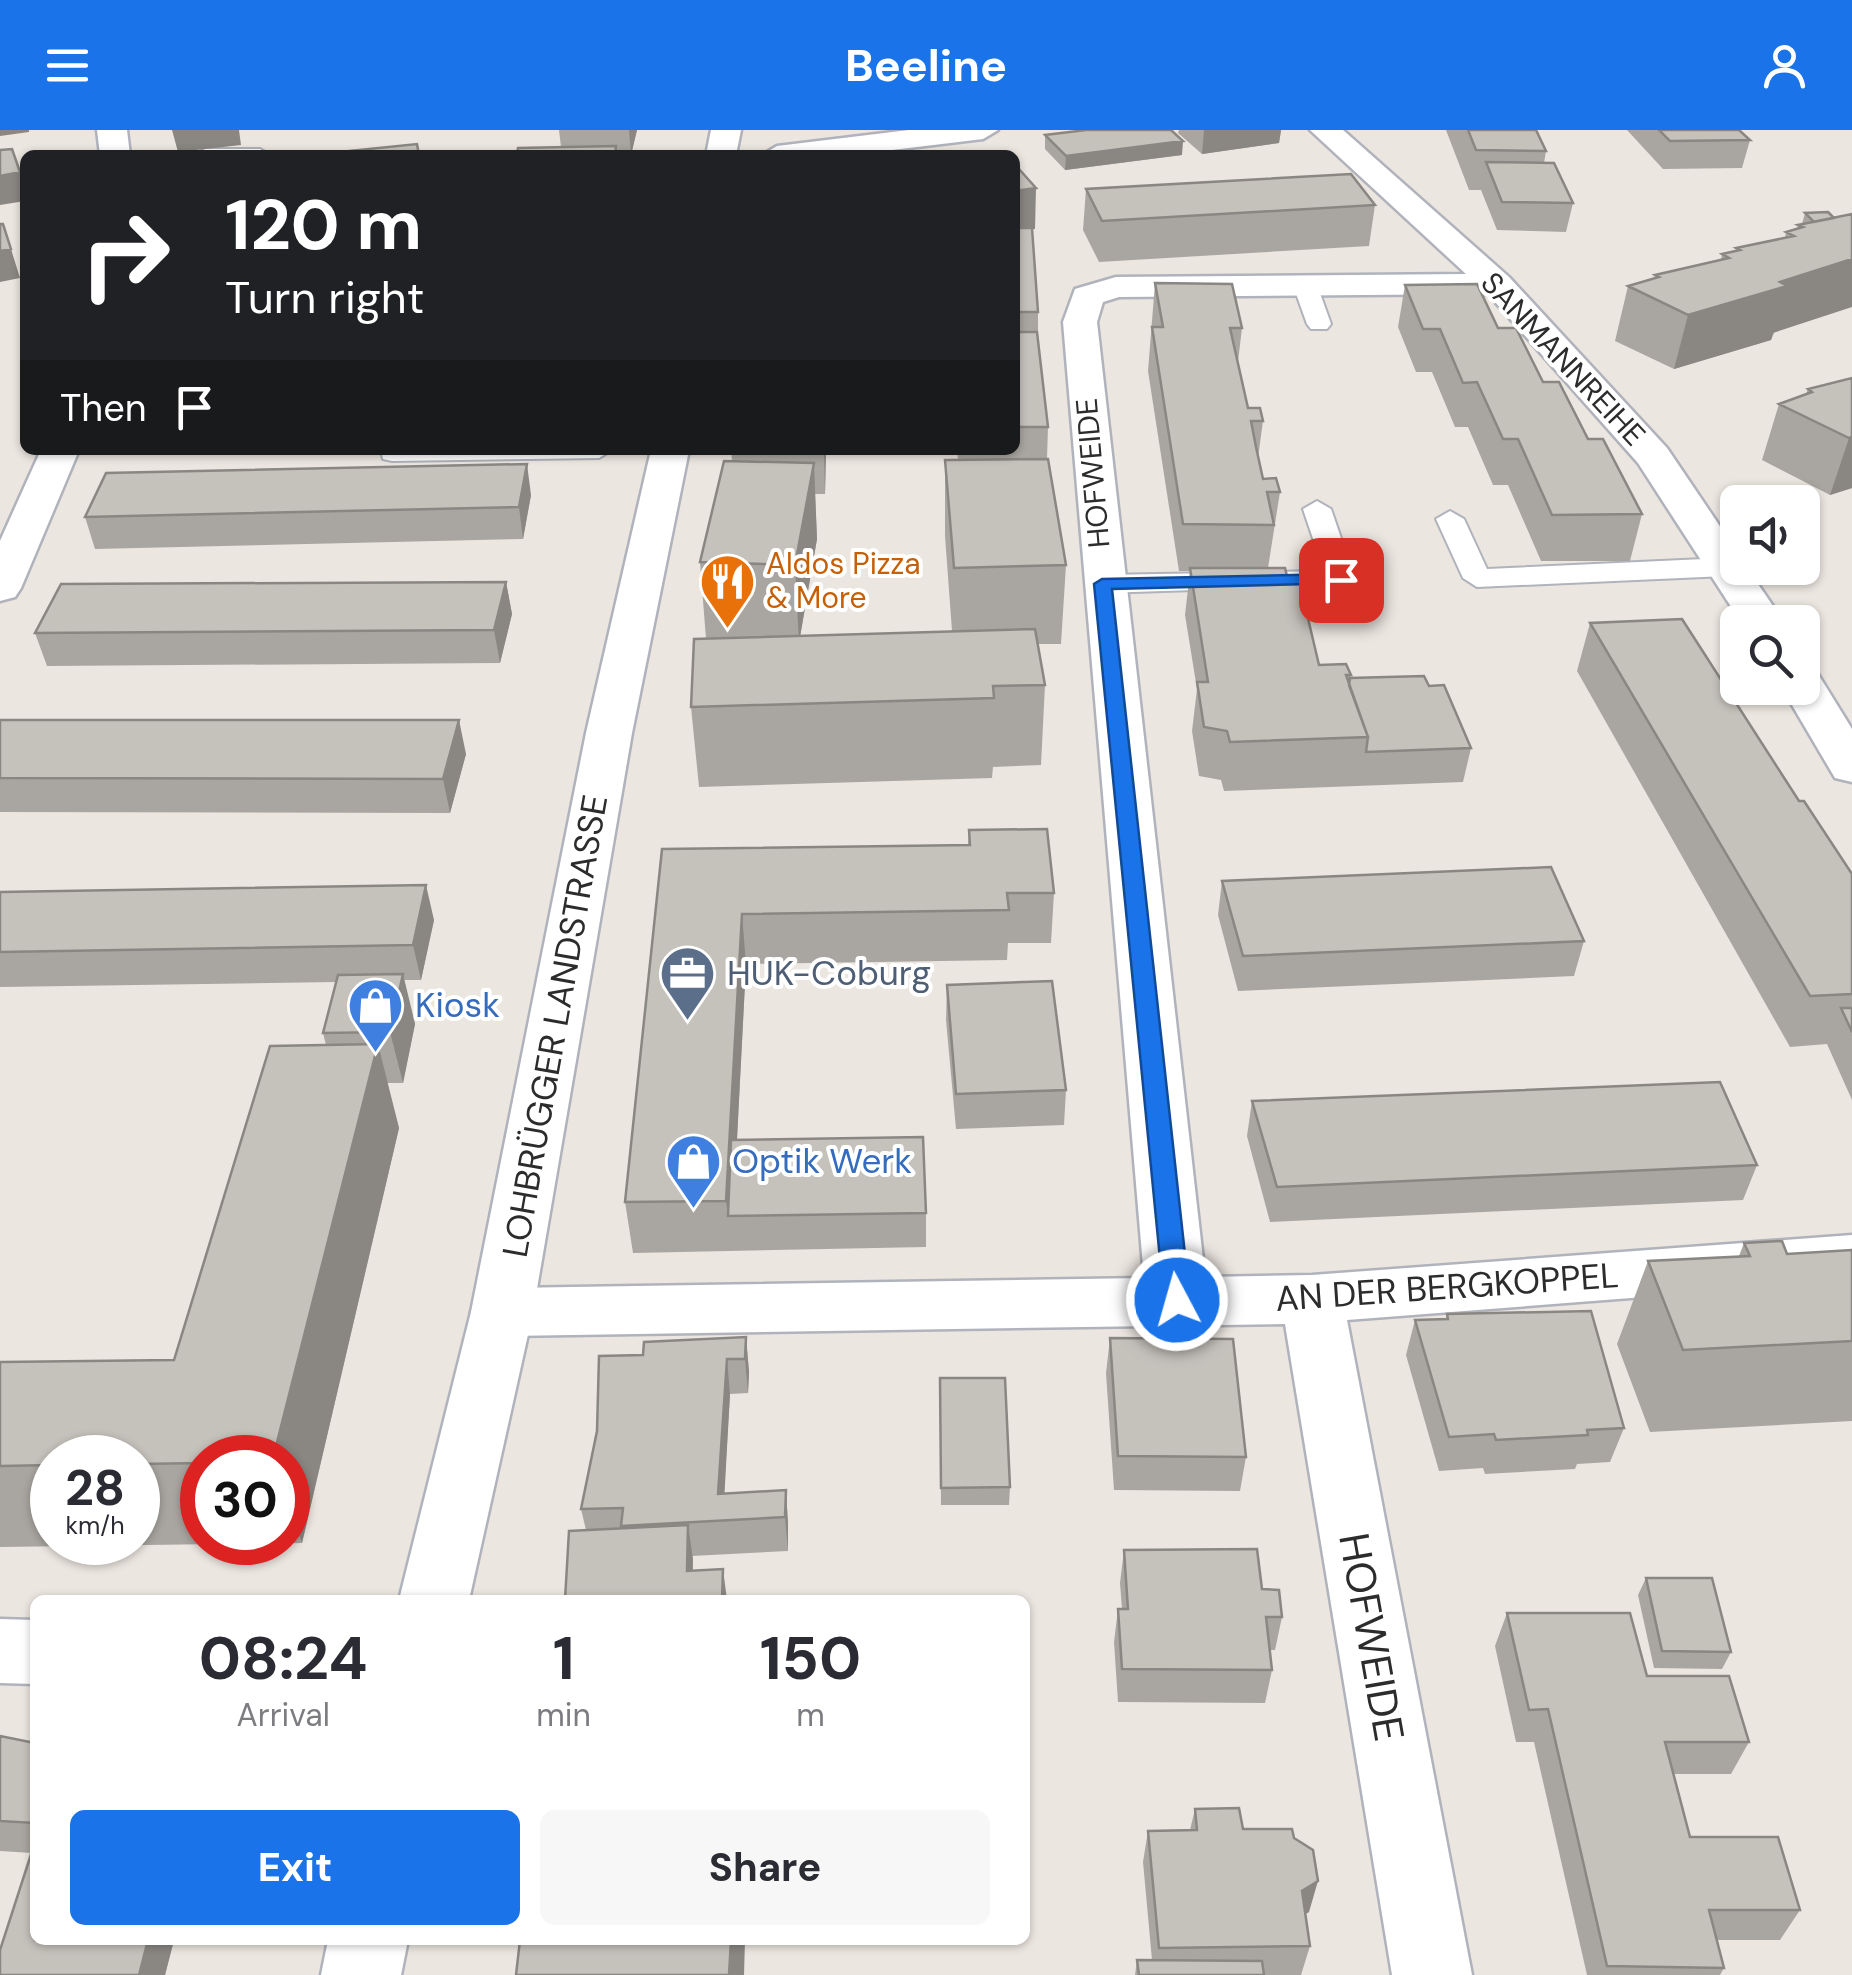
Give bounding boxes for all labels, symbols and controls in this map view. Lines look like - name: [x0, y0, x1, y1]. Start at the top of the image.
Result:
- text: Beeline: [845, 36, 1007, 95]
- icon: menu: [40, 38, 95, 93]
- icon: person: [1757, 38, 1812, 93]
- text: 120 m: [225, 180, 422, 271]
- icon: right: [60, 190, 190, 320]
- street label: SANMANNREIHE: [1473, 264, 1654, 454]
- text: Turn right: [225, 268, 424, 327]
- icon: arrive: [167, 380, 222, 435]
- text: Then: [60, 383, 147, 433]
- street label: HOFWEIDE: [1067, 396, 1118, 550]
- map controls: [1720, 485, 1820, 705]
- button: sound: [1720, 485, 1820, 585]
- pin: [1299, 538, 1384, 623]
- place label: Aldos Pizza & More: [766, 544, 921, 617]
- restaurant icon: Aldos Pizza & More: [697, 551, 757, 630]
- icon: arrive: [1314, 553, 1369, 608]
- button: search: [1720, 605, 1820, 705]
- street label: LOHBRÜGGER LANDSTRASSE: [492, 791, 618, 1261]
- office icon: HUK-Coburg: [658, 943, 718, 1022]
- place label: HUK-Coburg: [727, 950, 931, 996]
- shop icon: Kiosk: [346, 975, 406, 1054]
- place label: Kiosk: [415, 982, 500, 1028]
- shop icon: Optik Werk: [663, 1131, 723, 1210]
- place label: Optik Werk: [732, 1138, 912, 1184]
- position arrow: [1125, 1248, 1229, 1352]
- street label: AN DER BERGKOPPEL: [1274, 1252, 1620, 1322]
- speed limit sign: 30: [180, 1435, 310, 1565]
- text: 28: [65, 1455, 125, 1521]
- text: km/h: [65, 1509, 125, 1542]
- street label: HOFWEIDE: [1326, 1529, 1417, 1745]
- text: 08:24: [199, 1619, 368, 1698]
- text: 1: [553, 1619, 575, 1698]
- text: 150: [760, 1619, 861, 1698]
- text: Arrival: [237, 1694, 330, 1736]
- text: min: [536, 1694, 591, 1736]
- text: m: [796, 1694, 825, 1736]
- button: Exit: [70, 1810, 520, 1925]
- button: Share: [540, 1810, 990, 1925]

